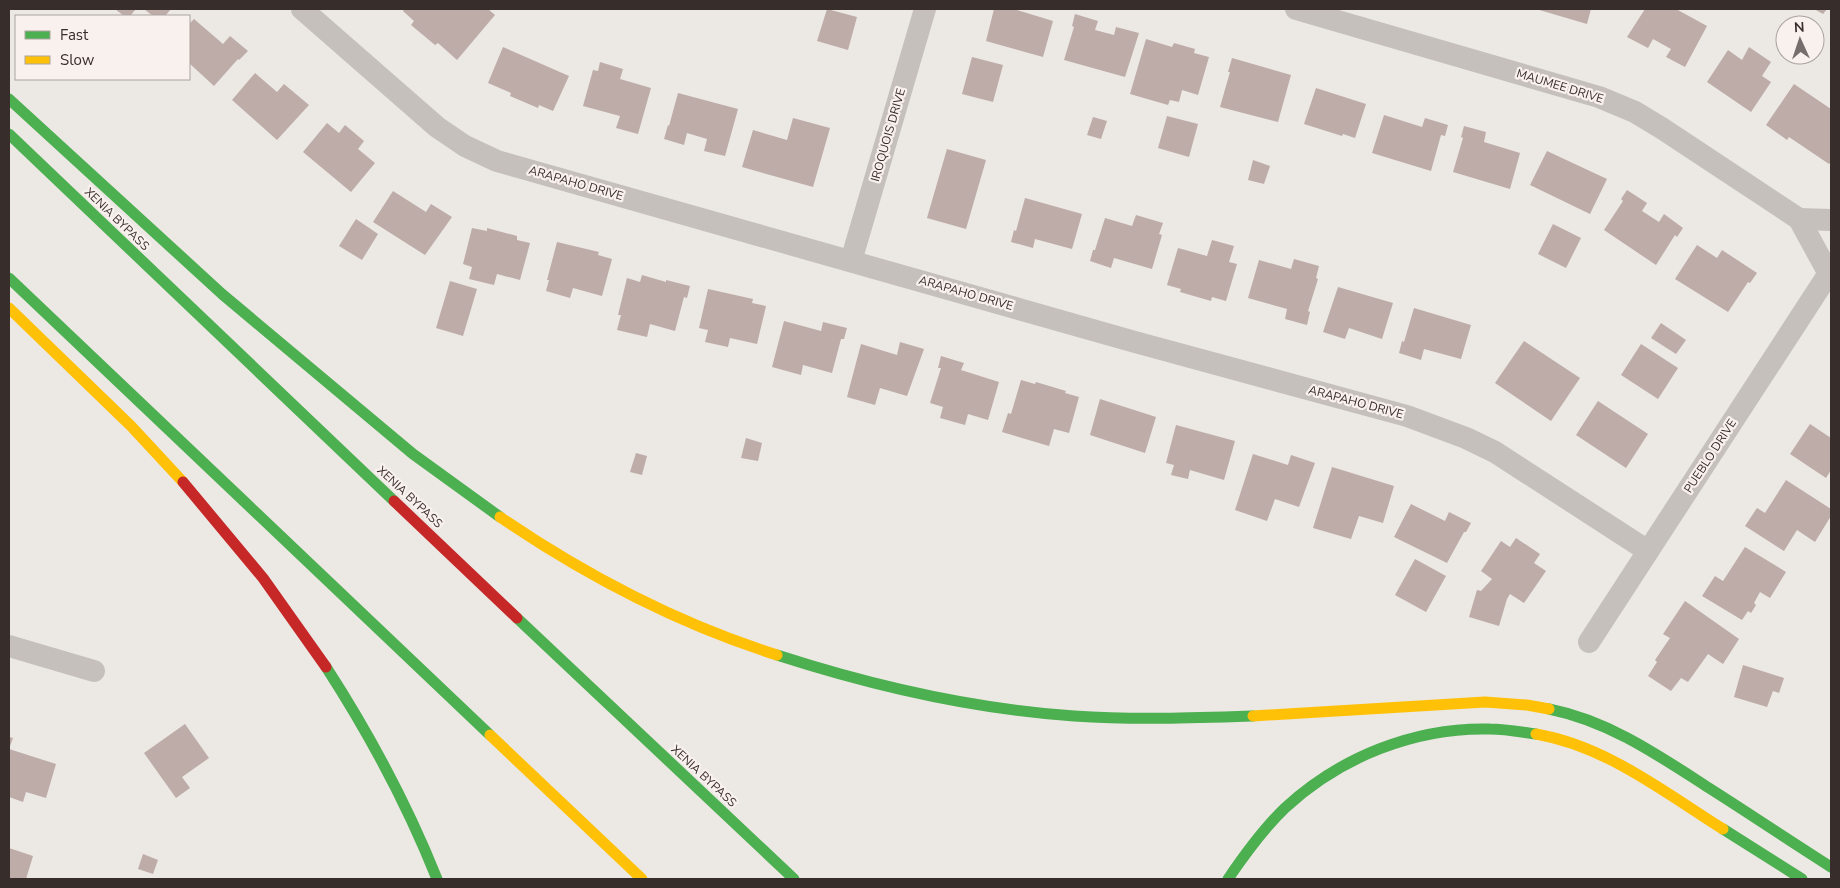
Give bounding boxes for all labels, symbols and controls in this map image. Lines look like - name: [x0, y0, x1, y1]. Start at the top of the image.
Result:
- legend: [15, 15, 190, 80]
- north arrow: [1775, 15, 1825, 65]
- text: N: [1794, 18, 1805, 37]
- text: Fast: [60, 25, 89, 45]
- text: Slow: [60, 50, 95, 70]
- street label: MAUMEE DRIVE: [1514, 65, 1606, 107]
- street label: IROQUOIS DRIVE: [867, 87, 909, 183]
- street label: ARAPAHO DRIVE: [527, 162, 625, 204]
- street label: XENIA BYPASS: [81, 184, 153, 254]
- street label: ARAPAHO DRIVE: [917, 272, 1015, 314]
- street label: ARAPAHO DRIVE: [1307, 382, 1405, 422]
- street label: PUEBLO DRIVE: [1680, 416, 1740, 496]
- street label: XENIA BYPASS: [374, 462, 446, 532]
- street label: XENIA BYPASS: [668, 741, 740, 811]

